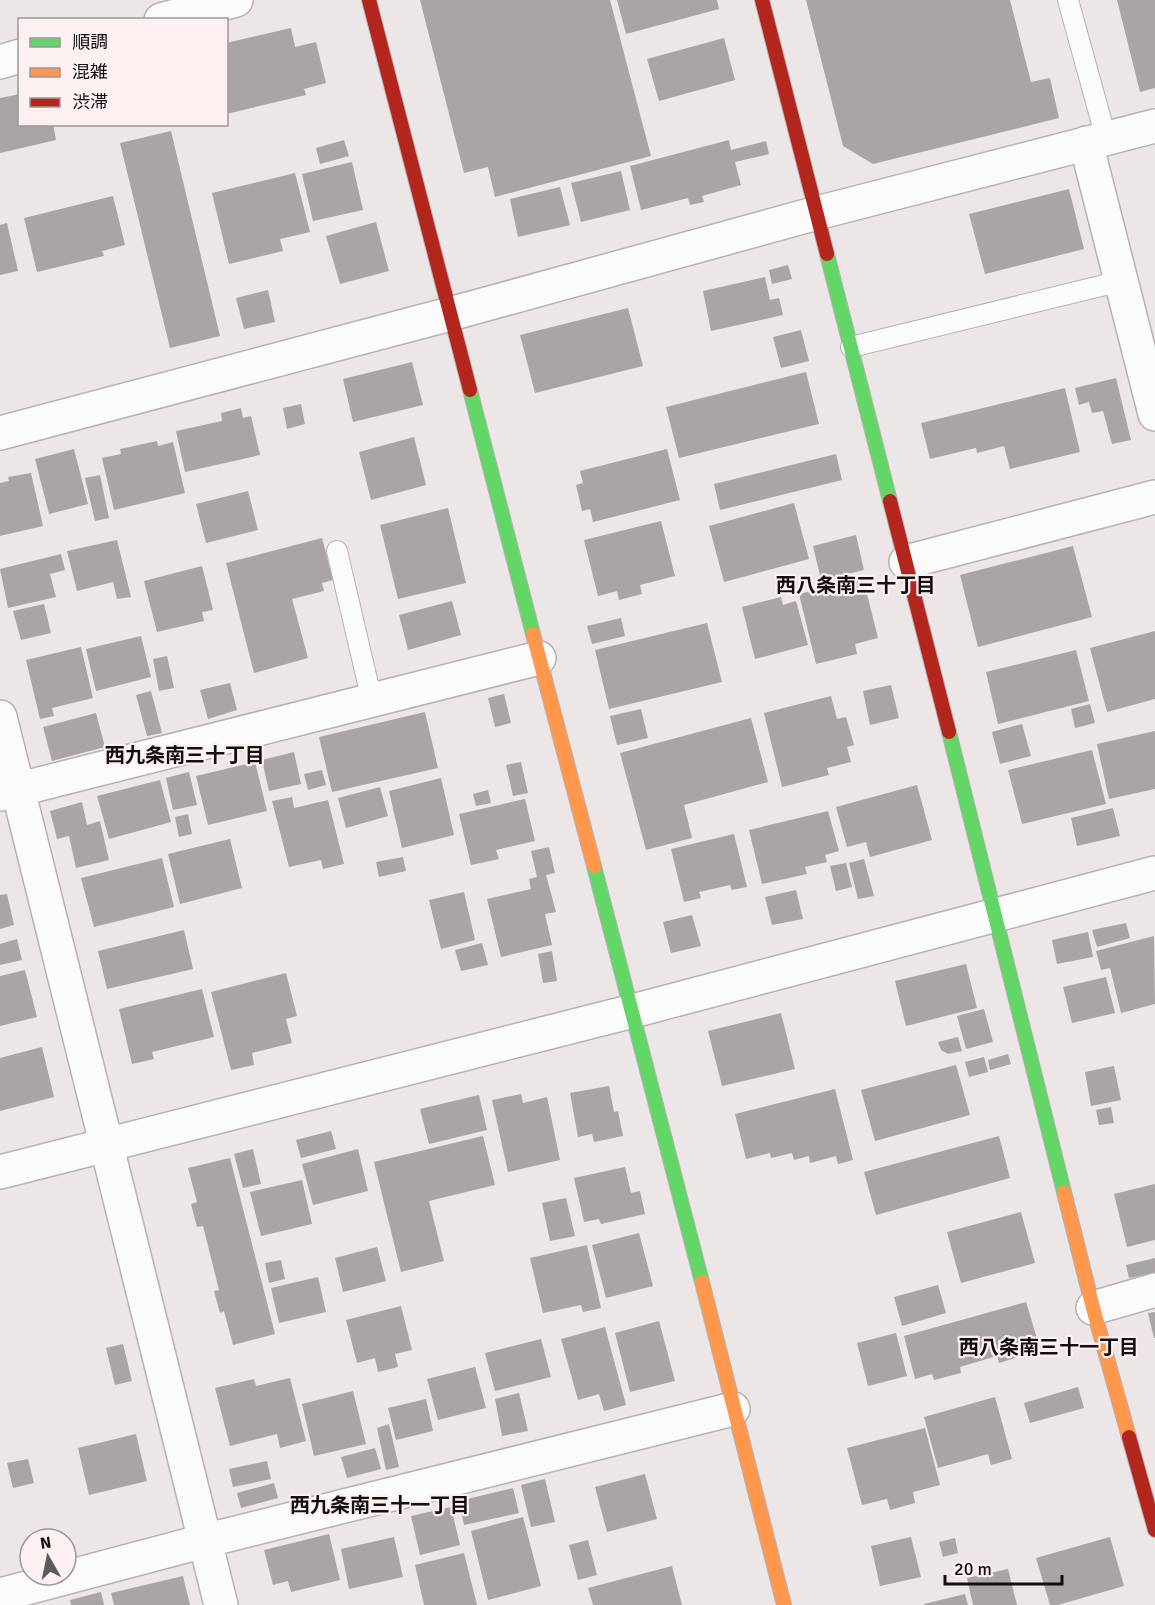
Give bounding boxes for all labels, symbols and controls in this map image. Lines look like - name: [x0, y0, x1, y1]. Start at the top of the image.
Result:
- legend: [18, 18, 228, 126]
- text: 順調: [72, 31, 108, 53]
- text: 混雑: [72, 61, 108, 83]
- text: 渋滞: [72, 91, 108, 113]
- district label: 西八条南三十丁目: [776, 573, 936, 598]
- district label: 西九条南三十丁目: [105, 743, 265, 768]
- district label: 西八条南三十一丁目: [959, 1335, 1139, 1360]
- district label: 西九条南三十一丁目: [290, 1493, 470, 1518]
- north arrow: [18, 1527, 78, 1587]
- text: N: [39, 1532, 53, 1554]
- scale bar: [945, 1548, 1062, 1586]
- text: 20 m: [954, 1558, 992, 1580]

